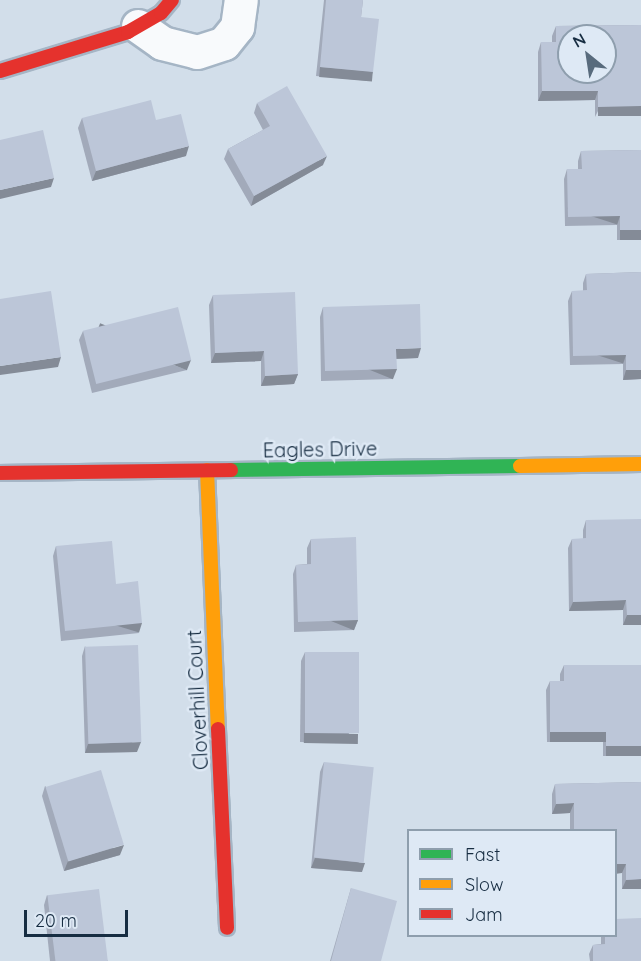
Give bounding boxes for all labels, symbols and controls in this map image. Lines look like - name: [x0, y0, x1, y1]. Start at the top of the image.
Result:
- north arrow: [557, 24, 617, 84]
- text: N: [569, 29, 589, 52]
- street label: Eagles Drive: [262, 436, 378, 462]
- street label: Cloverhill Court: [181, 629, 213, 771]
- legend: [407, 829, 617, 937]
- text: Fast: [465, 843, 500, 866]
- text: Slow: [465, 873, 503, 896]
- scale bar: [27, 898, 130, 936]
- text: Jam: [465, 903, 503, 926]
- text: 20 m: [35, 909, 77, 932]

